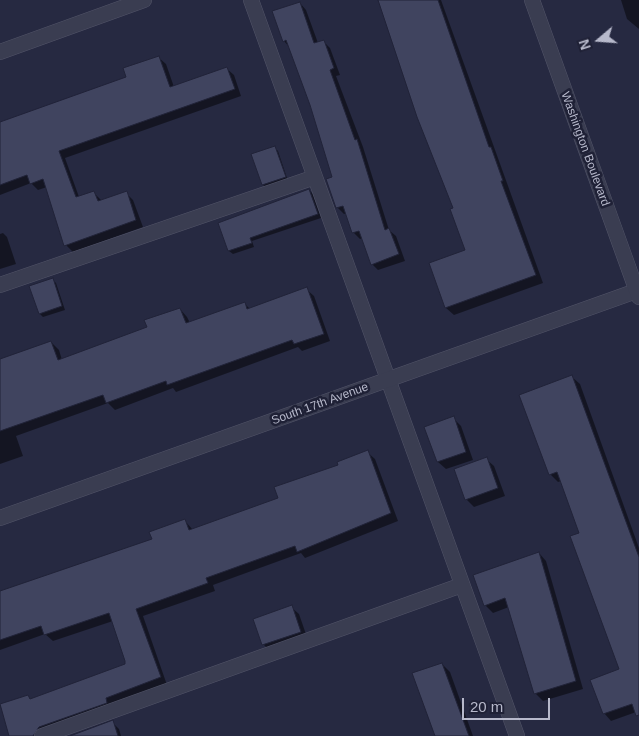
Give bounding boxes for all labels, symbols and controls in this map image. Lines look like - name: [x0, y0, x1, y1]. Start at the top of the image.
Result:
- north arrow: [574, 15, 624, 65]
- text: N: [576, 37, 594, 52]
- street label: Washington Boulevard: [558, 90, 612, 208]
- street label: South 17th Avenue: [270, 380, 370, 428]
- scale bar: [464, 688, 552, 720]
- text: 20 m: [470, 698, 503, 715]

